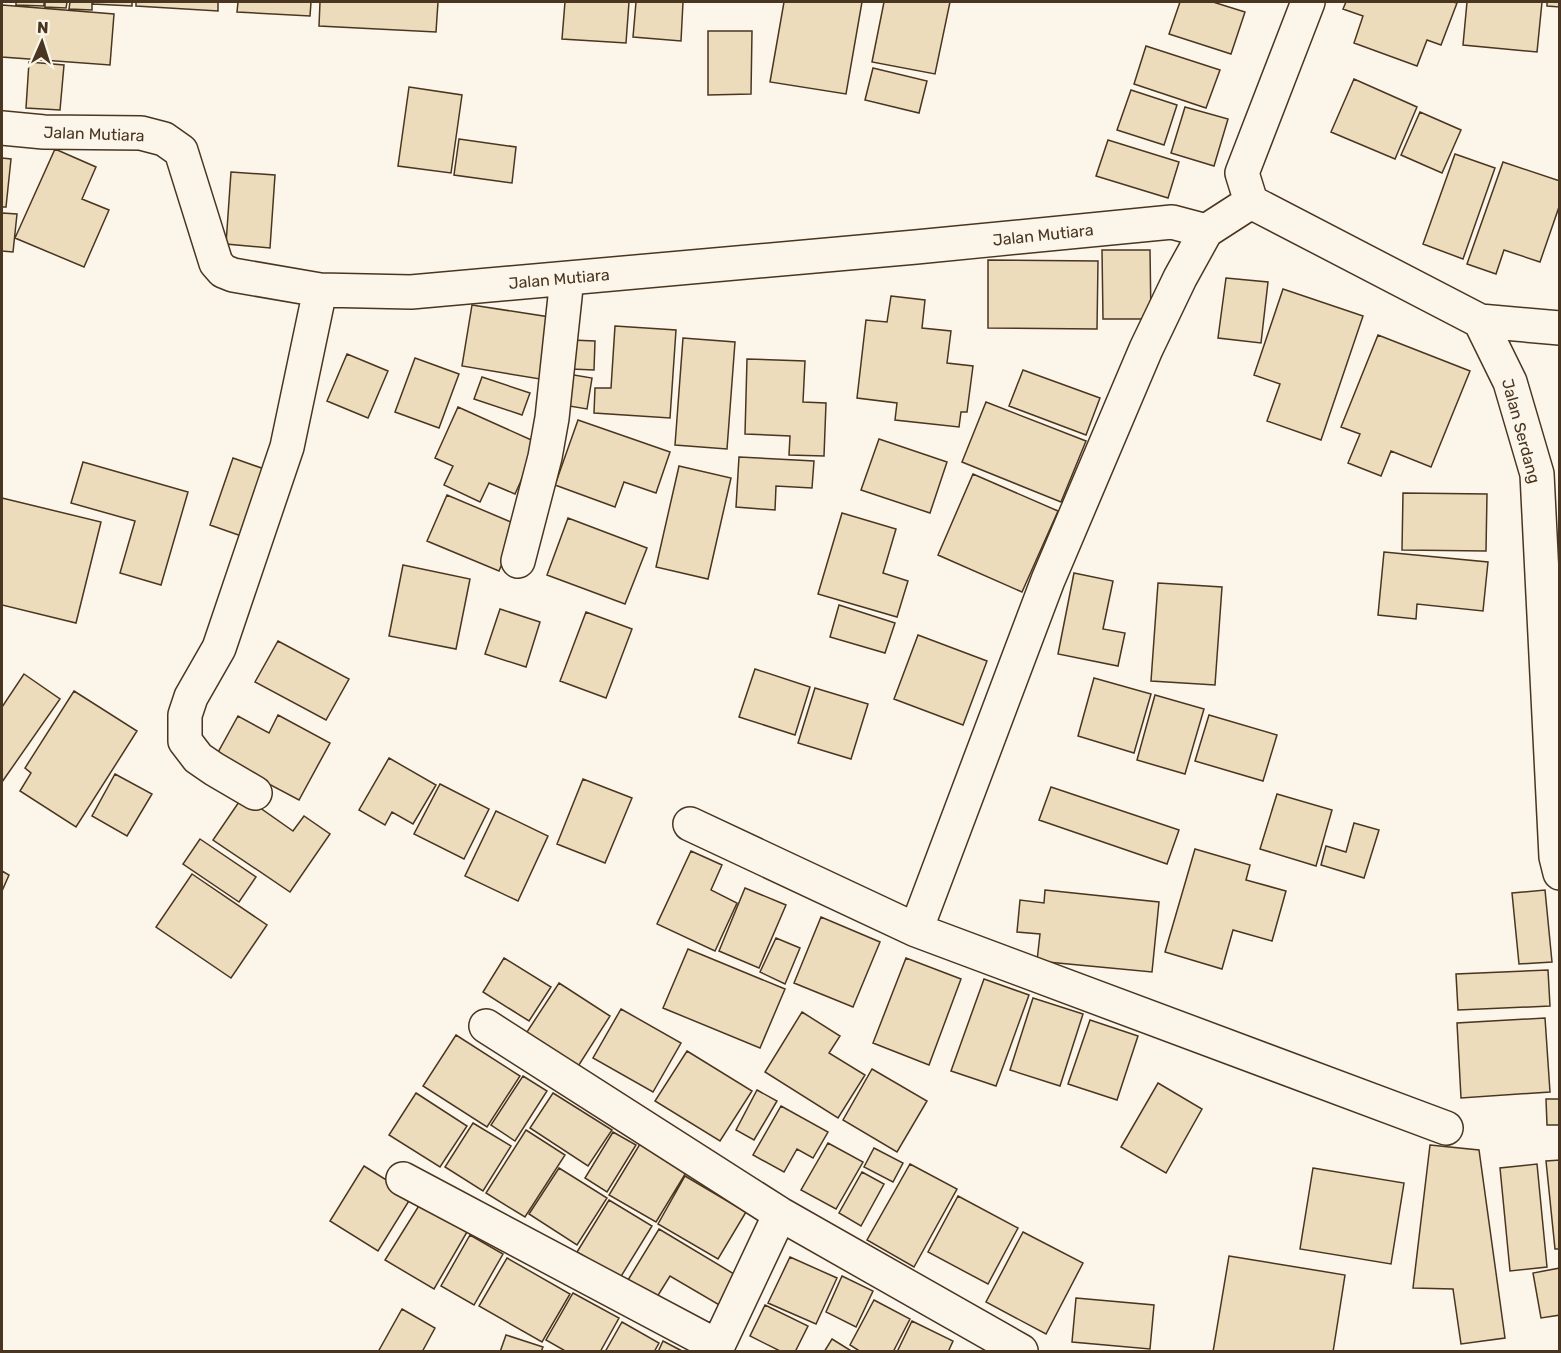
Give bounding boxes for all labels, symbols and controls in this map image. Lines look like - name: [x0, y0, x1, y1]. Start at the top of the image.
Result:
- north arrow: [12, 12, 72, 72]
- text: N: [37, 18, 49, 37]
- street label: Jalan Mutiara: [43, 123, 145, 145]
- street label: Jalan Mutiara: [992, 220, 1094, 250]
- street label: Jalan Mutiara: [508, 265, 610, 293]
- street label: Jalan Serdang: [1498, 377, 1544, 485]

